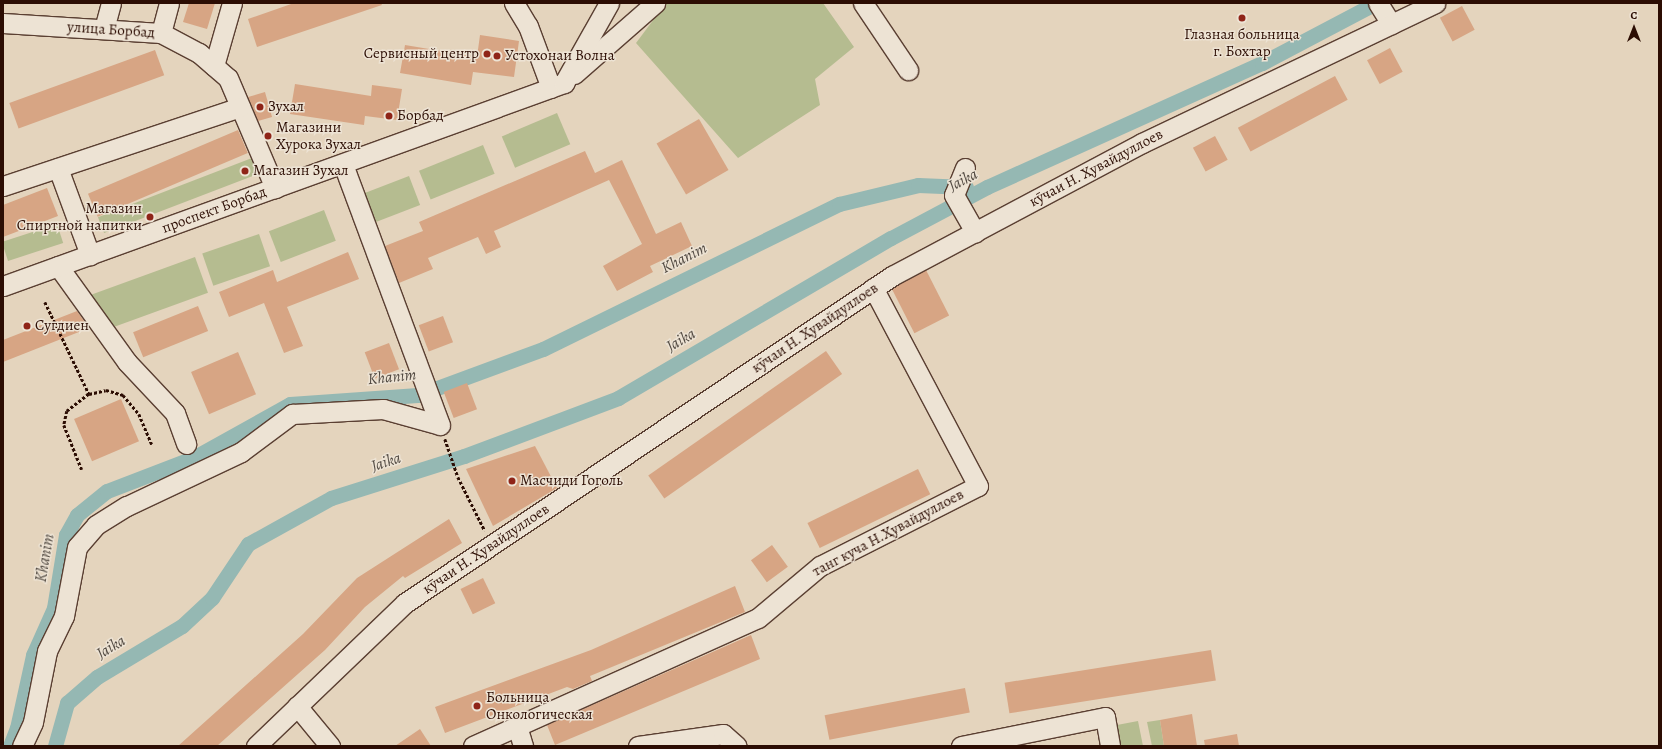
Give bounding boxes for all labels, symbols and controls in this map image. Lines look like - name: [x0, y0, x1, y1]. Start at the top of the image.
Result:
- north arrow: [1614, 8, 1654, 48]
- text: С: [1631, 8, 1637, 23]
- marker: Глазная больница г. Бохтар: [1236, 12, 1248, 24]
- street label: улица Борбад: [67, 18, 155, 42]
- place label: Глазная больница г. Бохтар: [1184, 25, 1300, 60]
- place label: Сервисный центр: [364, 45, 479, 63]
- place label: Устохонаи Волна: [505, 47, 615, 65]
- marker: Сервисный центр: [482, 49, 492, 59]
- marker: Устохонаи Волна: [492, 51, 502, 61]
- place label: Зухал: [268, 98, 304, 116]
- marker: Зухал: [255, 102, 265, 112]
- place label: Борбад: [397, 107, 444, 125]
- marker: Борбад: [384, 111, 394, 121]
- place label: Магазини Хурока Зухал: [276, 118, 361, 153]
- street label: кӯчаи Н. Ҳувайдуллоев: [1026, 125, 1166, 211]
- marker: Магазини Хурока Зухал: [263, 131, 273, 141]
- place label: Магазин Зухал: [253, 162, 349, 180]
- water label: Jaika: [945, 165, 981, 195]
- marker: Магазин Зухал: [240, 166, 250, 176]
- street label: проспект Борбад: [159, 183, 269, 237]
- place label: Магазин Спиртной напитки: [17, 199, 142, 234]
- marker: Магазин Спиртной напитки: [145, 212, 155, 222]
- water label: Khanim: [658, 238, 710, 278]
- street label: кӯчаи Н. Ҳувайдуллоев: [748, 279, 882, 377]
- place label: Сугдиен: [35, 317, 89, 335]
- marker: Сугдиен: [22, 321, 32, 331]
- water label: Jaika: [663, 324, 699, 356]
- water label: Khanim: [367, 365, 417, 389]
- water label: Jaika: [369, 448, 403, 476]
- place label: Масчиди Гоголь: [520, 472, 623, 490]
- marker: Масчиди Гоголь: [507, 476, 517, 486]
- street label: танг куча Н.Ҳувайдуллоев: [809, 485, 967, 581]
- street label: кӯчаи Н. Ҳувайдуллоев: [419, 500, 553, 598]
- water label: Khanim: [31, 532, 59, 584]
- water label: Jaika: [93, 631, 129, 663]
- place label: Больница Онкологическая: [486, 688, 592, 723]
- marker: Больница Онкологическая: [471, 700, 483, 712]

